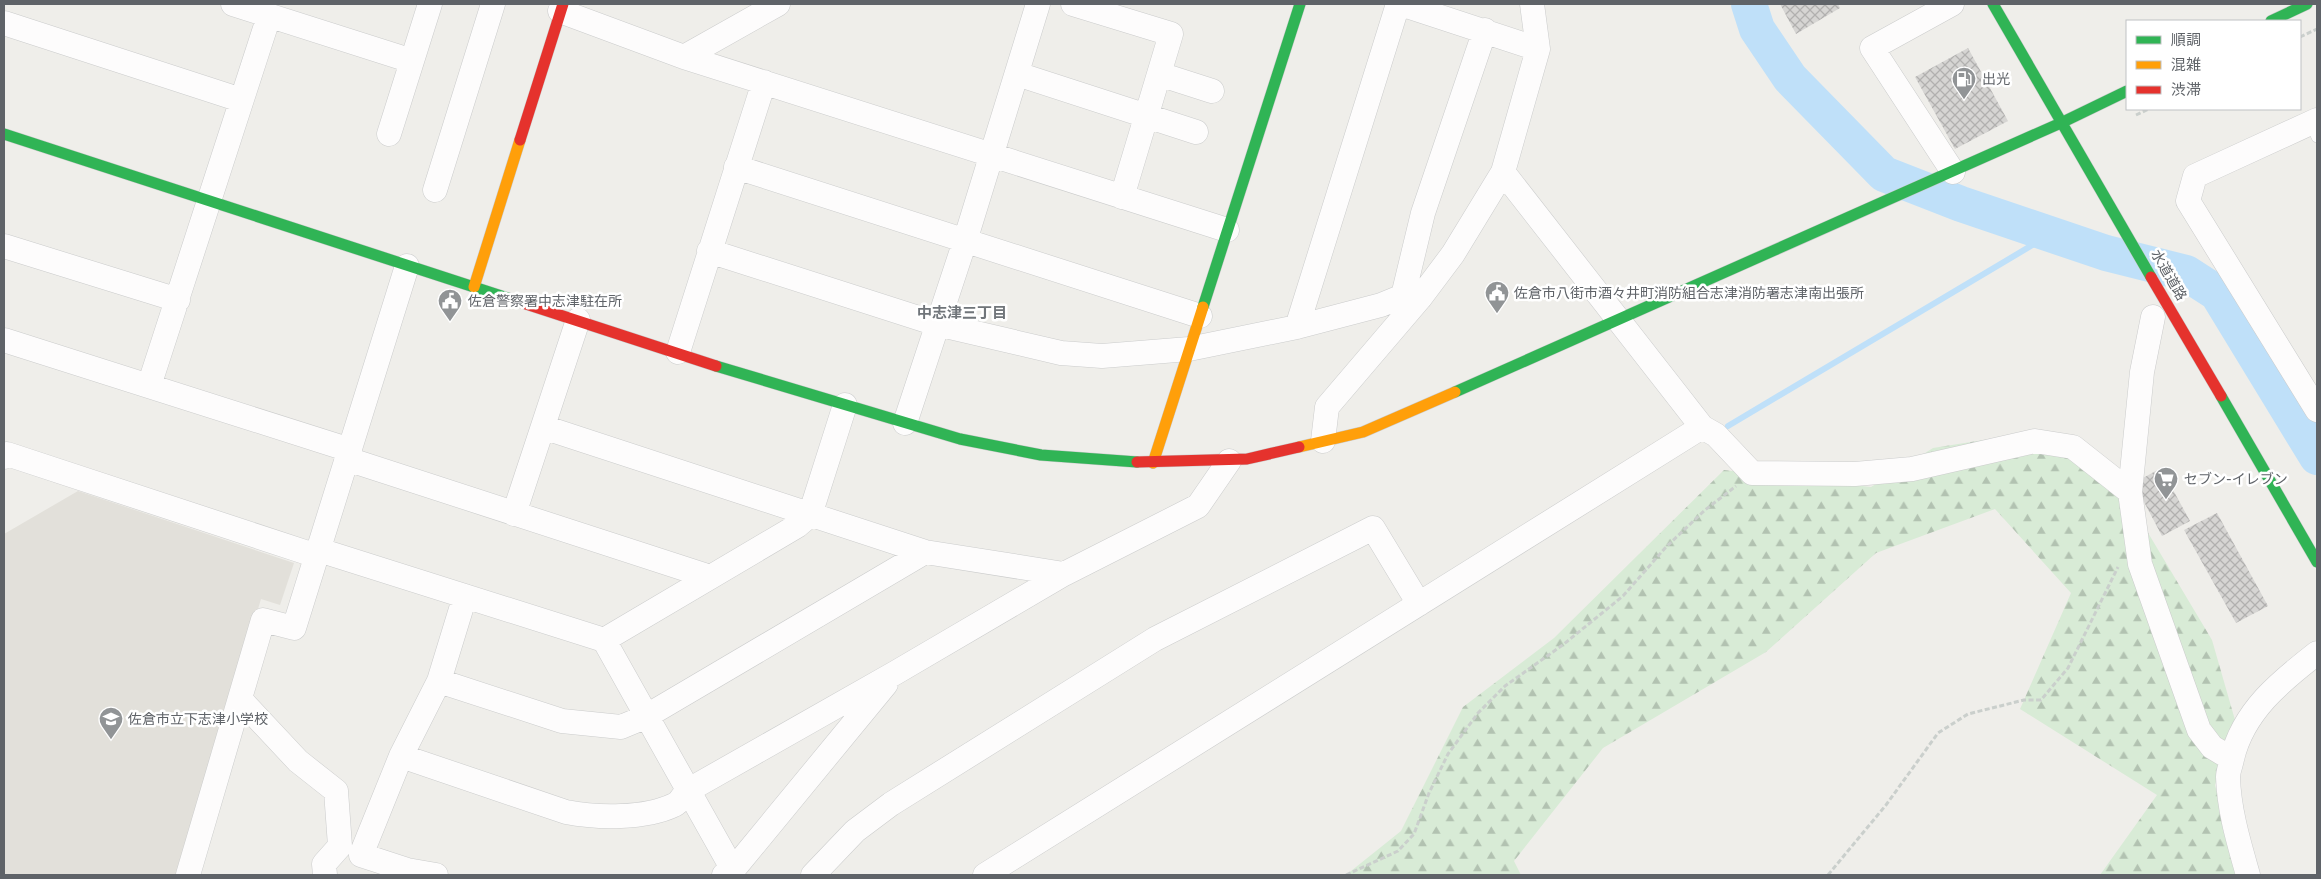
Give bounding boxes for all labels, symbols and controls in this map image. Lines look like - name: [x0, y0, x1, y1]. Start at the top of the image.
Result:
- legend: [2126, 20, 2301, 110]
- text: 順調: [2171, 31, 2201, 49]
- text: 混雑: [2171, 56, 2201, 74]
- fuel station icon: 出光: [1951, 66, 1977, 100]
- place label: 出光: [1982, 71, 2010, 88]
- text: 渋滞: [2171, 81, 2201, 99]
- street label: 水道道路: [2147, 247, 2190, 304]
- public building icon: 佐倉市八街市酒々井町消防組合志津消防署志津南出張所: [1484, 280, 1510, 314]
- place label: 佐倉市八街市酒々井町消防組合志津消防署志津南出張所: [1514, 285, 1864, 302]
- public building icon: 佐倉警察署中志津駐在所: [437, 288, 463, 322]
- place label: 佐倉警察署中志津駐在所: [468, 293, 622, 310]
- district label: 中志津三丁目: [917, 304, 1007, 322]
- supermarket icon: セブン-イレブン: [2153, 466, 2179, 500]
- place label: セブン-イレブン: [2184, 471, 2288, 488]
- school or university icon: 佐倉市立下志津小学校: [98, 706, 124, 740]
- place label: 佐倉市立下志津小学校: [128, 711, 268, 728]

